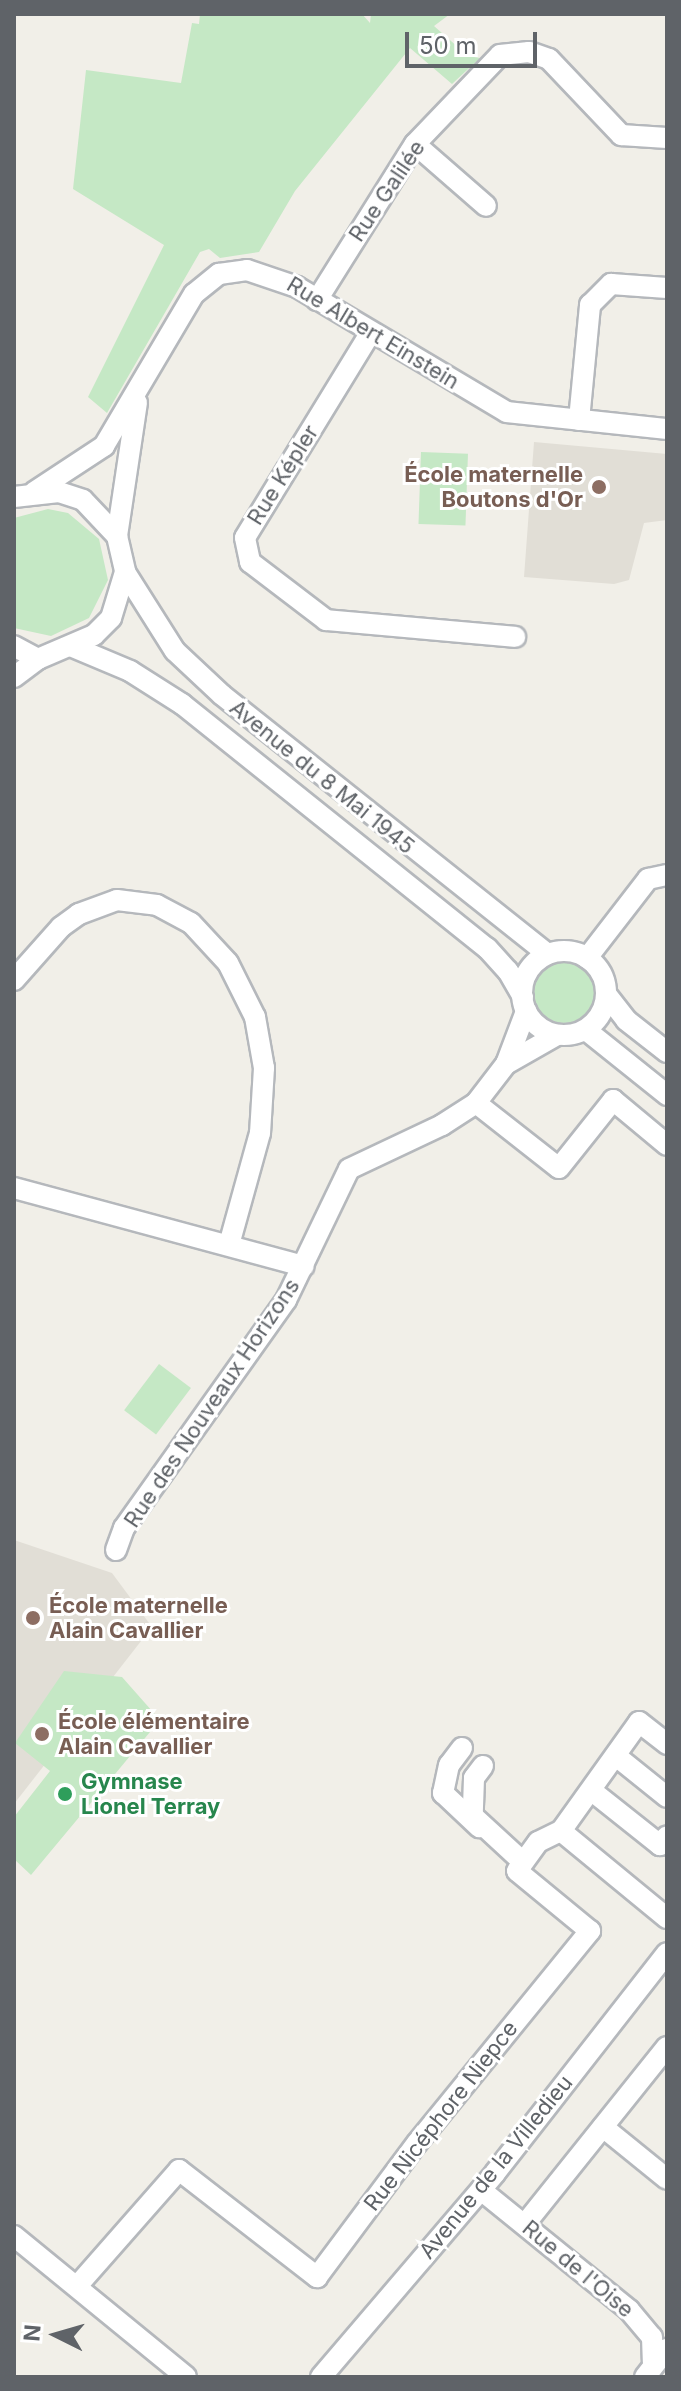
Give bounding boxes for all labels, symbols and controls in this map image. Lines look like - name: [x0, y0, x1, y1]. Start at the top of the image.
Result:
- scale bar: [409, 16, 541, 66]
- text: 50 m: [419, 31, 477, 60]
- street label: Rue Galilée: [343, 135, 431, 247]
- street label: Rue Albert Einstein: [282, 271, 464, 395]
- street label: Rue Képler: [242, 420, 324, 530]
- place label: École maternelle Boutons d'Or: [404, 461, 583, 512]
- marker: École maternelle Boutons d'Or: [590, 478, 608, 496]
- street label: Avenue du 8 Mai 1945: [224, 694, 420, 860]
- street label: Rue des Nouveaux Horizons: [119, 1273, 305, 1533]
- place label: École maternelle Alain Cavallier: [49, 1592, 228, 1644]
- marker: École maternelle Alain Cavallier: [24, 1609, 42, 1627]
- place label: École élémentaire Alain Cavallier: [58, 1708, 250, 1760]
- marker: École élémentaire Alain Cavallier: [33, 1725, 51, 1743]
- place label: Gymnase Lionel Terray: [81, 1768, 220, 1820]
- marker: Gymnase Lionel Terray: [56, 1785, 74, 1803]
- street label: Rue Nicéphore Niepce: [359, 2016, 523, 2216]
- street label: Avenue de la Villedieu: [414, 2070, 578, 2264]
- street label: Rue de l'Oise: [517, 2215, 639, 2323]
- north arrow: [16, 2295, 96, 2375]
- text: N: [18, 2323, 46, 2342]

